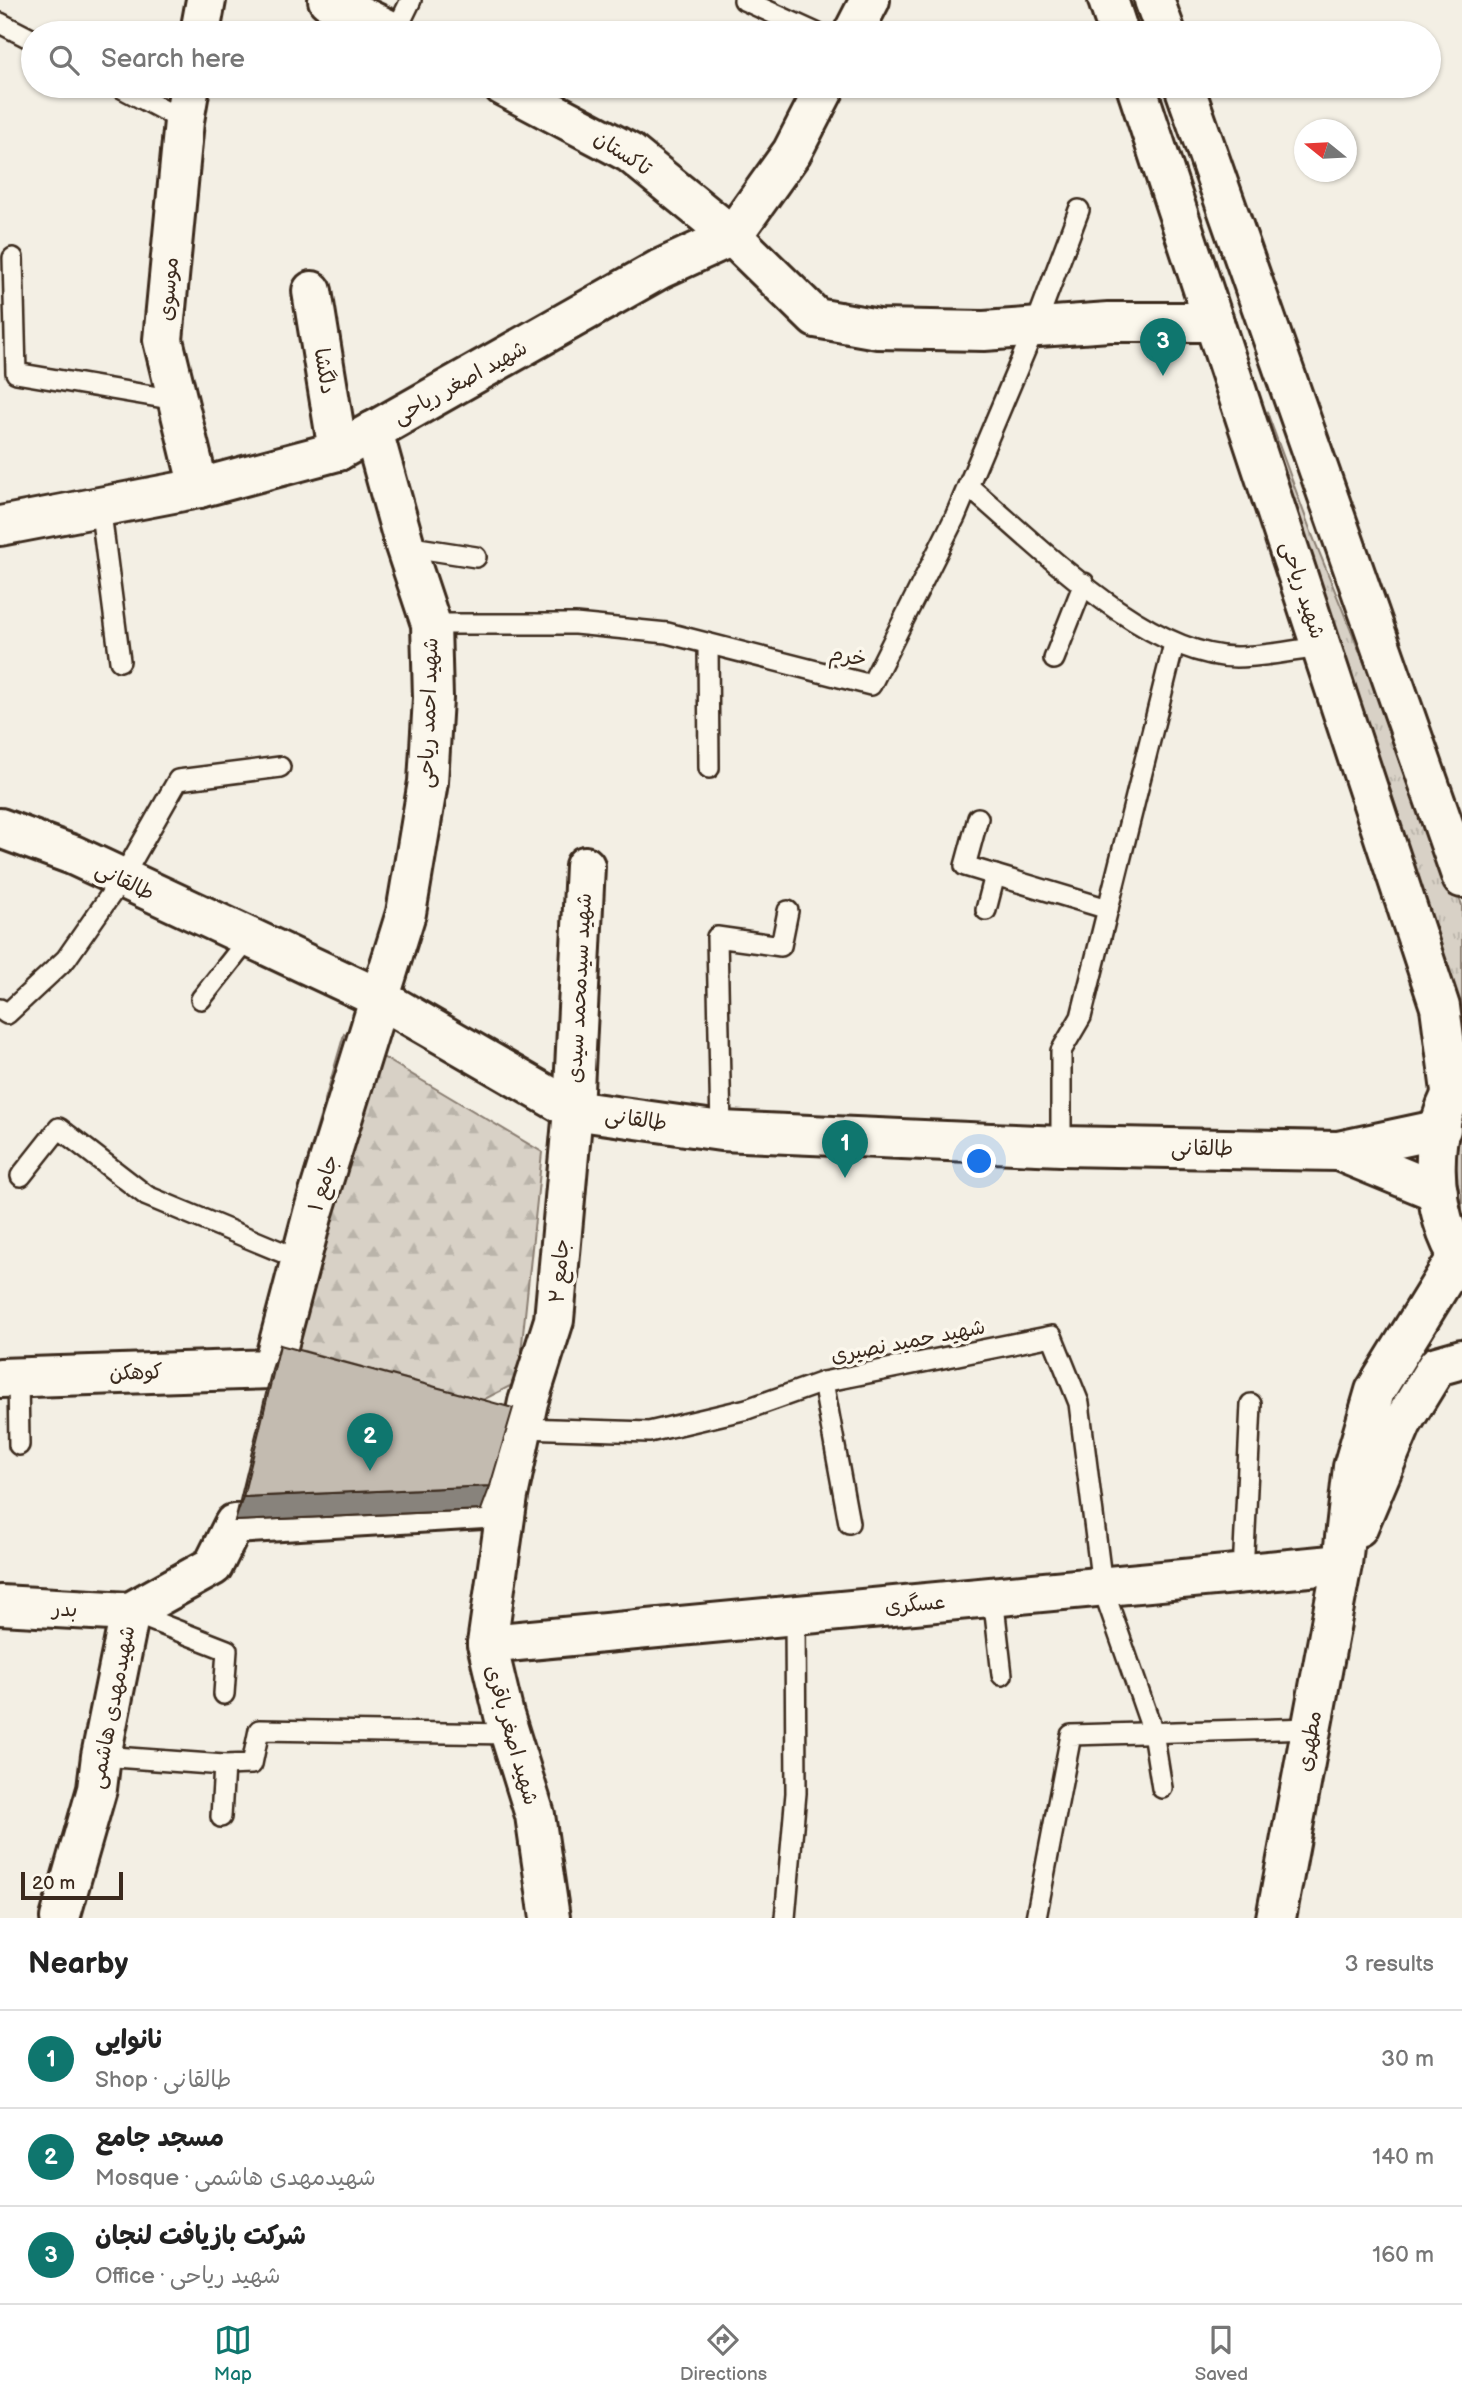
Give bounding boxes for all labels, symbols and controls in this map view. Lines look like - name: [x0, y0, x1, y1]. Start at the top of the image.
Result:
- search box: [21, 21, 1441, 98]
- icon: search: [45, 41, 83, 79]
- text: Search here: [101, 44, 245, 75]
- north arrow: [1294, 119, 1357, 182]
- street label: تاکستان: [589, 126, 657, 182]
- street label: موسوی: [153, 256, 184, 322]
- pin: 3: [1140, 318, 1186, 376]
- street label: شهید اصغر ریاحی: [389, 335, 532, 431]
- street label: دلگشا: [309, 346, 340, 396]
- street label: شهید ریاحی: [1274, 538, 1330, 642]
- street label: شهید احمد ریاحی: [413, 637, 445, 789]
- street label: خرم: [827, 641, 868, 675]
- street label: طالقانی: [91, 857, 158, 907]
- street label: شهید سیدمحمد سیدی: [562, 892, 597, 1084]
- street label: طالقانی: [603, 1103, 669, 1137]
- pin: 1: [822, 1120, 868, 1178]
- street label: طالقانی: [1171, 1135, 1233, 1163]
- your location: [962, 1144, 996, 1178]
- street label: جامع ۱: [303, 1152, 346, 1215]
- street label: جامع ۲: [544, 1238, 577, 1304]
- street label: شهید حمید نصیری: [829, 1314, 987, 1369]
- street label: کوهکن: [109, 1359, 163, 1386]
- pin: 2: [347, 1413, 393, 1471]
- street label: عسگری: [884, 1589, 946, 1620]
- street label: بدر: [50, 1596, 78, 1623]
- street label: شهیدمهدی هاشمی: [84, 1623, 142, 1791]
- street label: شهید اصغر باقری: [480, 1662, 543, 1808]
- street label: مطهری: [1292, 1709, 1327, 1774]
- scale bar: [21, 1869, 122, 1901]
- text: 20 m: [32, 1872, 75, 1895]
- text: Nearby: [28, 1946, 128, 1982]
- text: 3 results: [1345, 1950, 1434, 1978]
- text: نانوایی: [95, 2025, 164, 2056]
- text: 1: [46, 2045, 56, 2073]
- text: 30 m: [1381, 2045, 1434, 2073]
- text: Shop · طالقانی: [95, 2066, 231, 2094]
- text: مسجد جامع: [95, 2123, 224, 2154]
- text: 2: [44, 2143, 58, 2171]
- text: 140 m: [1372, 2143, 1434, 2171]
- text: Mosque · شهیدمهدی هاشمی: [95, 2164, 376, 2192]
- text: شرکت بازیافت لنجان: [95, 2221, 306, 2252]
- text: 3: [44, 2241, 58, 2269]
- text: 160 m: [1372, 2241, 1434, 2269]
- text: Office · شهید ریاحی: [95, 2262, 281, 2290]
- tab: Map: [214, 2321, 252, 2386]
- tab: Directions: [680, 2321, 767, 2386]
- tab: Saved: [1195, 2321, 1248, 2386]

